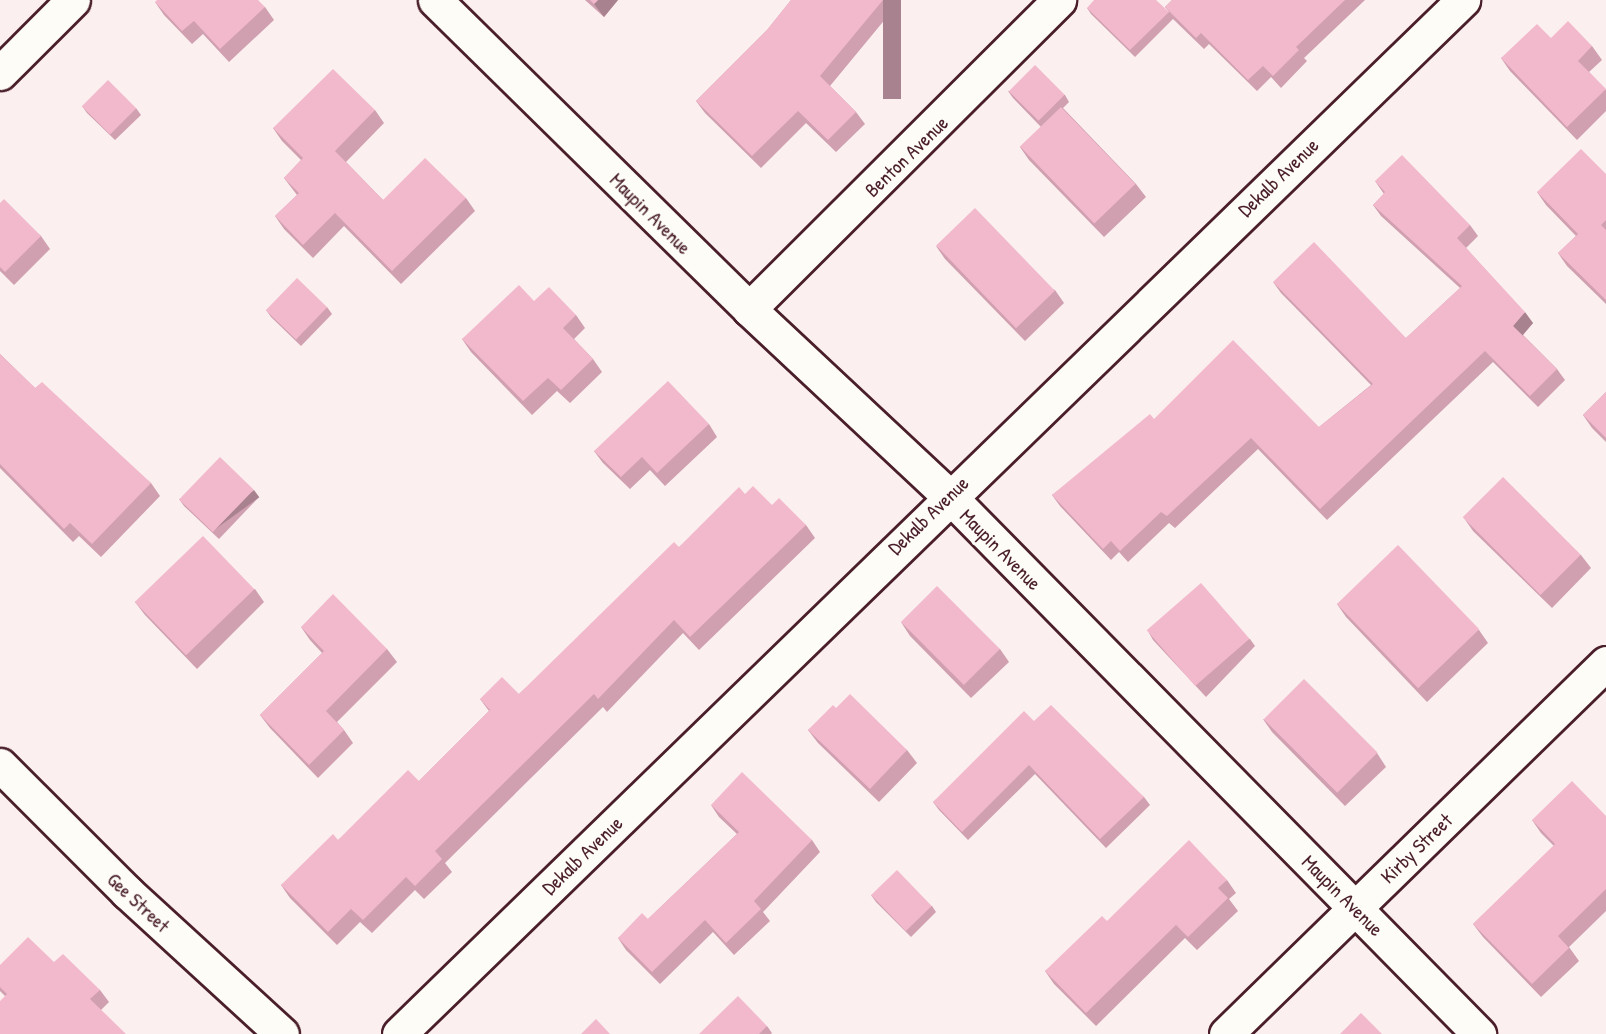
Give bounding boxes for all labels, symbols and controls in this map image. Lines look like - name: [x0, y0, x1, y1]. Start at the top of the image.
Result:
- street label: Benton Avenue: [859, 110, 953, 202]
- street label: Dekalb Avenue: [1233, 133, 1323, 221]
- street label: Maupin Avenue: [605, 167, 697, 259]
- street label: Dekalb Avenue: [883, 471, 973, 559]
- street label: Maupin Avenue: [955, 503, 1047, 595]
- street label: Kirby Street: [1375, 808, 1457, 888]
- street label: Dekalb Avenue: [537, 811, 627, 899]
- street label: Maupin Avenue: [1297, 849, 1389, 941]
- street label: Gee Street: [103, 867, 175, 937]

